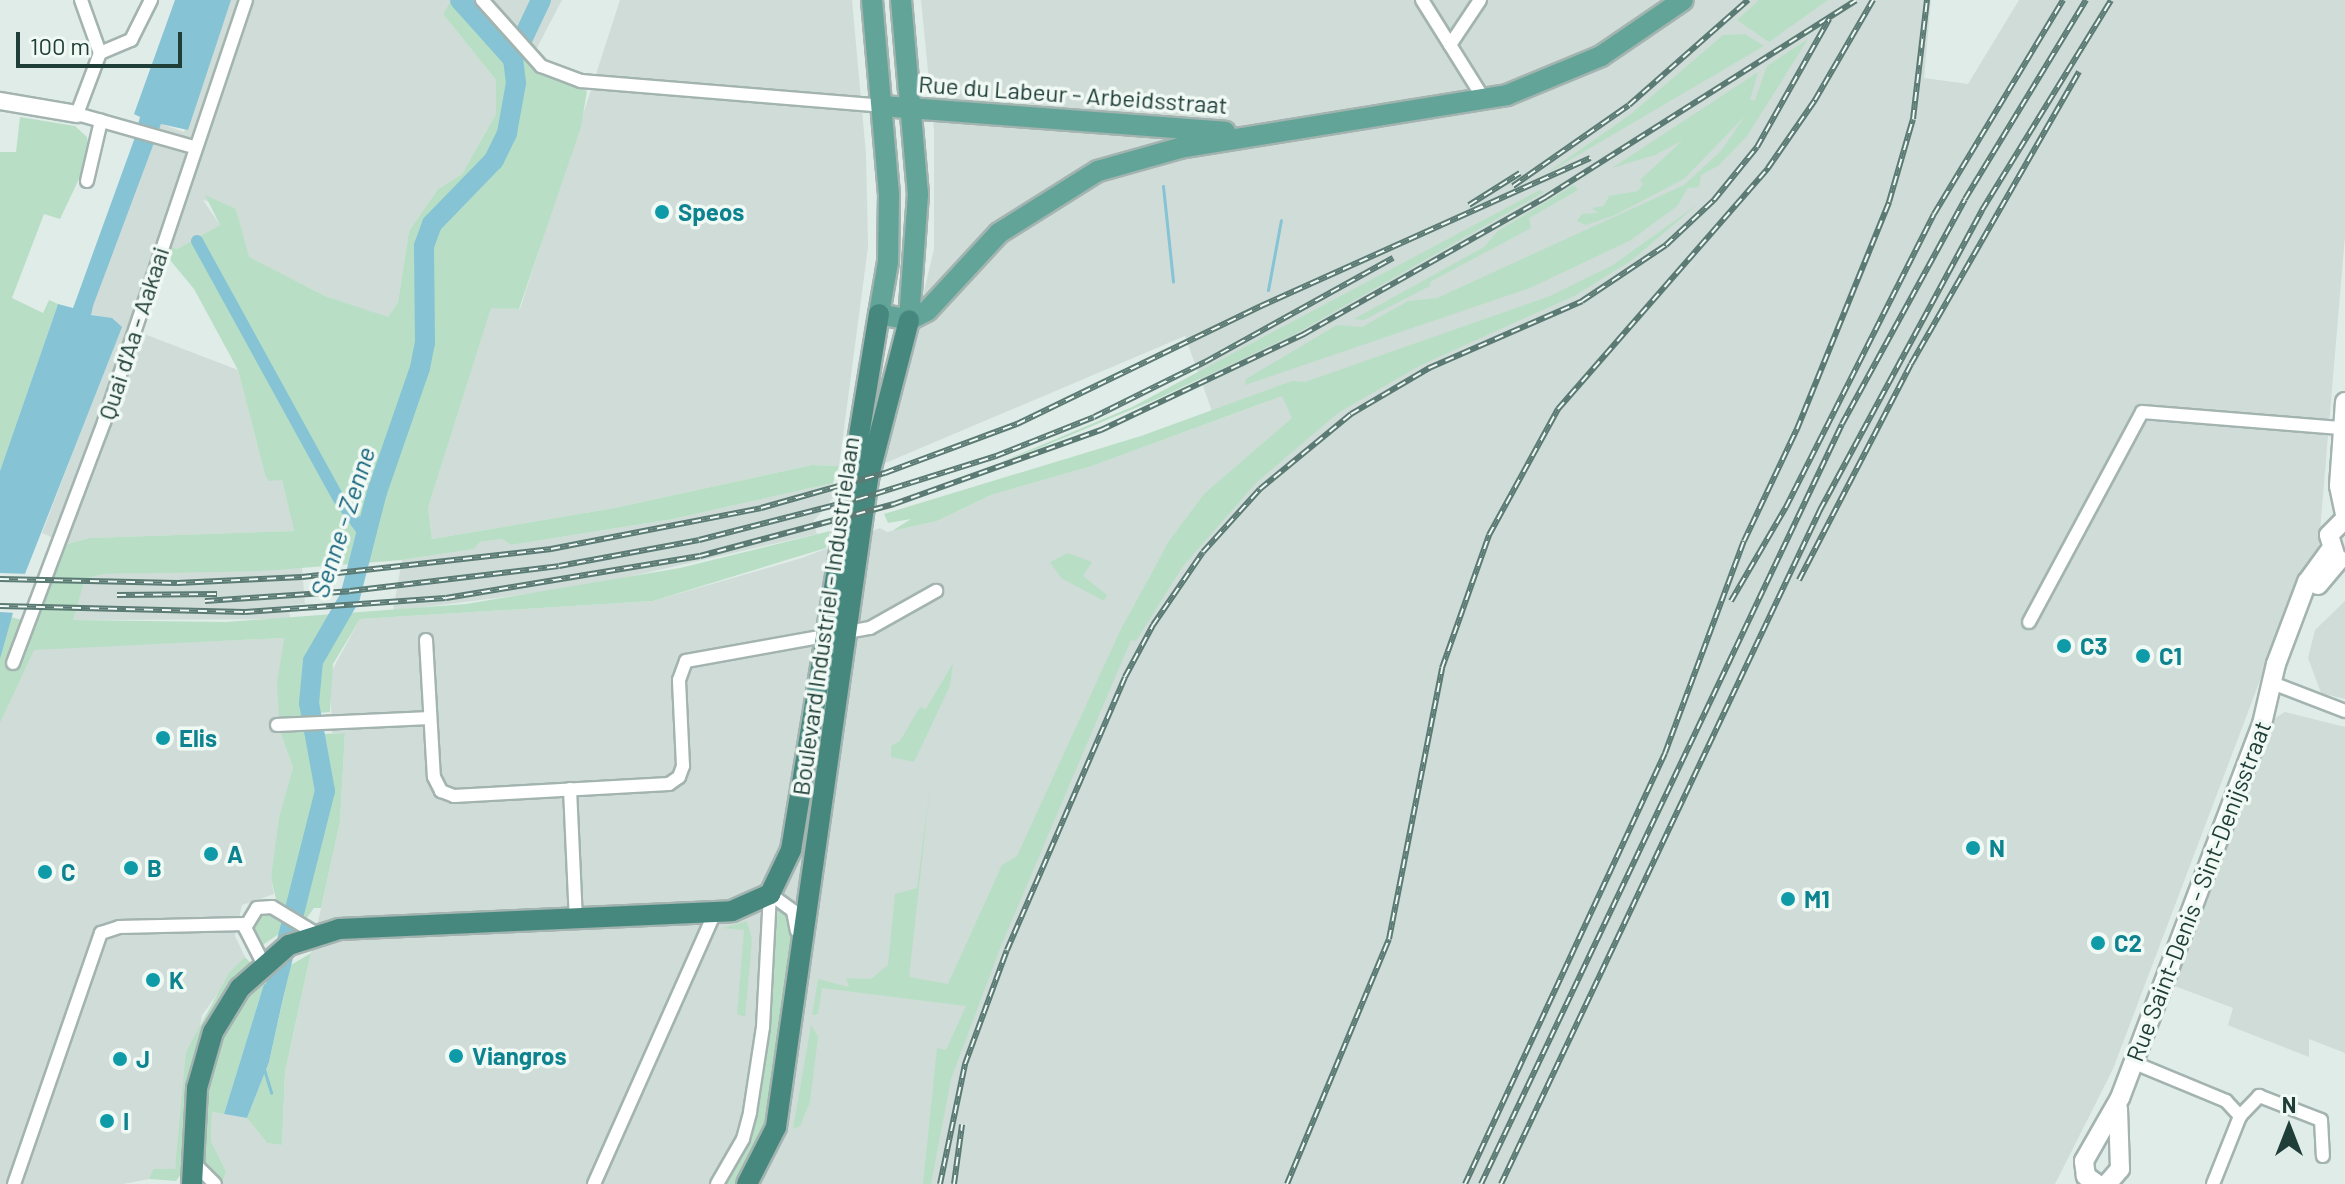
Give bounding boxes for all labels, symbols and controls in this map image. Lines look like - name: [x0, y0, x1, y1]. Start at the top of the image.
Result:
- scale bar: [20, 16, 186, 66]
- text: 100 m: [30, 31, 90, 60]
- street label: Rue du Labeur - Arbeidsstraat: [918, 69, 1228, 119]
- place label: Speos: [678, 198, 744, 226]
- marker: Speos: [653, 203, 671, 221]
- street label: Quai d'Aa - Aakaai: [92, 243, 174, 423]
- street label: Boulevard Industriel - Industrielaan: [786, 435, 864, 797]
- water label: Senne - Zenne: [303, 443, 381, 601]
- place label: C3: [2080, 632, 2108, 660]
- marker: C3: [2055, 637, 2073, 655]
- place label: C1: [2159, 642, 2182, 670]
- marker: C1: [2134, 647, 2152, 665]
- street label: Rue Saint-Denis - Sint-Denijsstraat: [2120, 717, 2276, 1065]
- place label: Elis: [179, 724, 217, 752]
- marker: Elis: [154, 729, 172, 747]
- place label: N: [1989, 834, 2005, 862]
- marker: N: [1964, 839, 1982, 857]
- place label: A: [227, 840, 243, 868]
- marker: A: [202, 845, 220, 863]
- place label: B: [147, 854, 162, 882]
- place label: C: [61, 858, 76, 886]
- marker: B: [122, 859, 140, 877]
- marker: C: [36, 863, 54, 881]
- place label: M1: [1804, 885, 1830, 913]
- marker: M1: [1779, 890, 1797, 908]
- place label: C2: [2114, 929, 2142, 957]
- marker: C2: [2089, 934, 2107, 952]
- place label: K: [169, 966, 184, 994]
- marker: K: [144, 971, 162, 989]
- place label: Viangros: [472, 1042, 566, 1070]
- place label: J: [136, 1045, 150, 1073]
- marker: Viangros: [447, 1047, 465, 1065]
- marker: J: [111, 1050, 129, 1068]
- north arrow: [2249, 1088, 2329, 1168]
- text: N: [2282, 1091, 2296, 1117]
- place label: I: [123, 1107, 129, 1135]
- marker: I: [98, 1112, 116, 1130]

